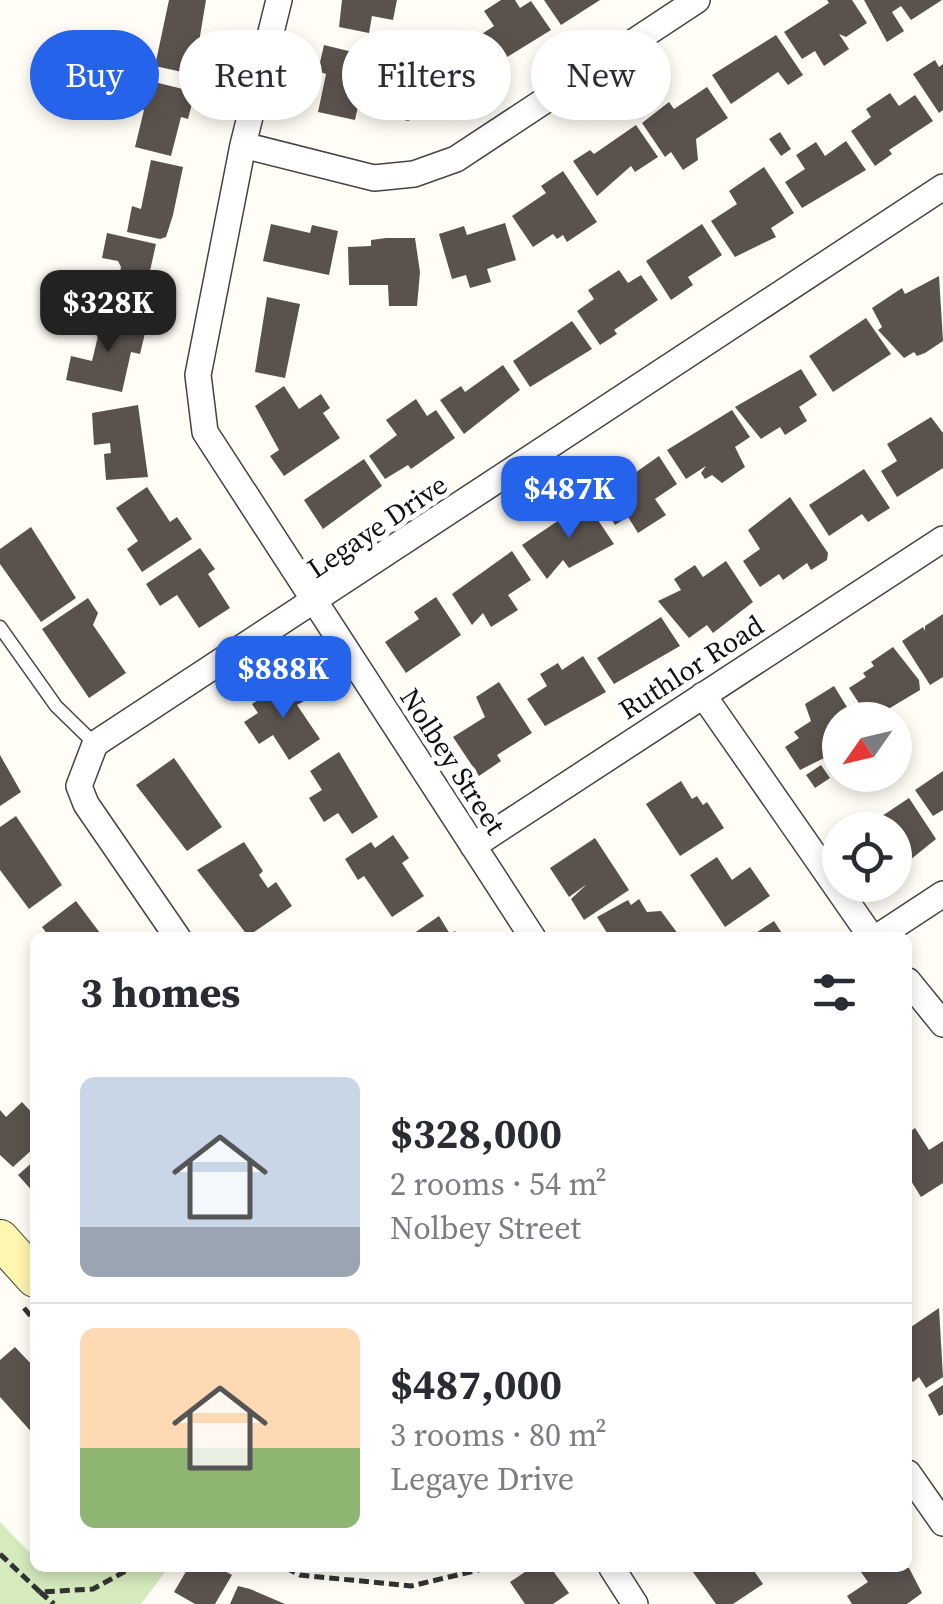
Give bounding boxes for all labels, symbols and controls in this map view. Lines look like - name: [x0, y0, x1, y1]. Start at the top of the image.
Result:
- chip: Buy: [30, 30, 159, 120]
- chip: Rent: [179, 30, 322, 120]
- chip: Filters: [342, 30, 511, 120]
- chip: New: [531, 30, 671, 120]
- pin: $328K: [38, 270, 178, 355]
- text: $328K: [62, 280, 154, 324]
- pin: $487K: [499, 456, 639, 541]
- street label: Legaye Drive: [300, 465, 454, 587]
- text: $487K: [523, 466, 615, 510]
- street label: Ruthlor Road: [611, 606, 771, 728]
- pin: $888K: [213, 636, 353, 721]
- text: $888K: [237, 646, 329, 690]
- street label: Nolbey Street: [392, 681, 515, 842]
- north arrow: [822, 702, 912, 792]
- map controls: [822, 702, 912, 902]
- button: locate: [822, 812, 912, 902]
- text: 3 homes: [80, 963, 240, 1021]
- icon: filters: [807, 965, 862, 1020]
- text: $328,000: [390, 1104, 562, 1162]
- icon: home: [160, 1117, 280, 1237]
- text: 2 rooms · 54 m²: [390, 1162, 607, 1206]
- text: Nolbey Street: [390, 1206, 581, 1250]
- text: $487,000: [390, 1355, 562, 1413]
- icon: home: [160, 1368, 280, 1488]
- text: 3 rooms · 80 m²: [390, 1413, 607, 1457]
- text: Legaye Drive: [390, 1457, 574, 1501]

